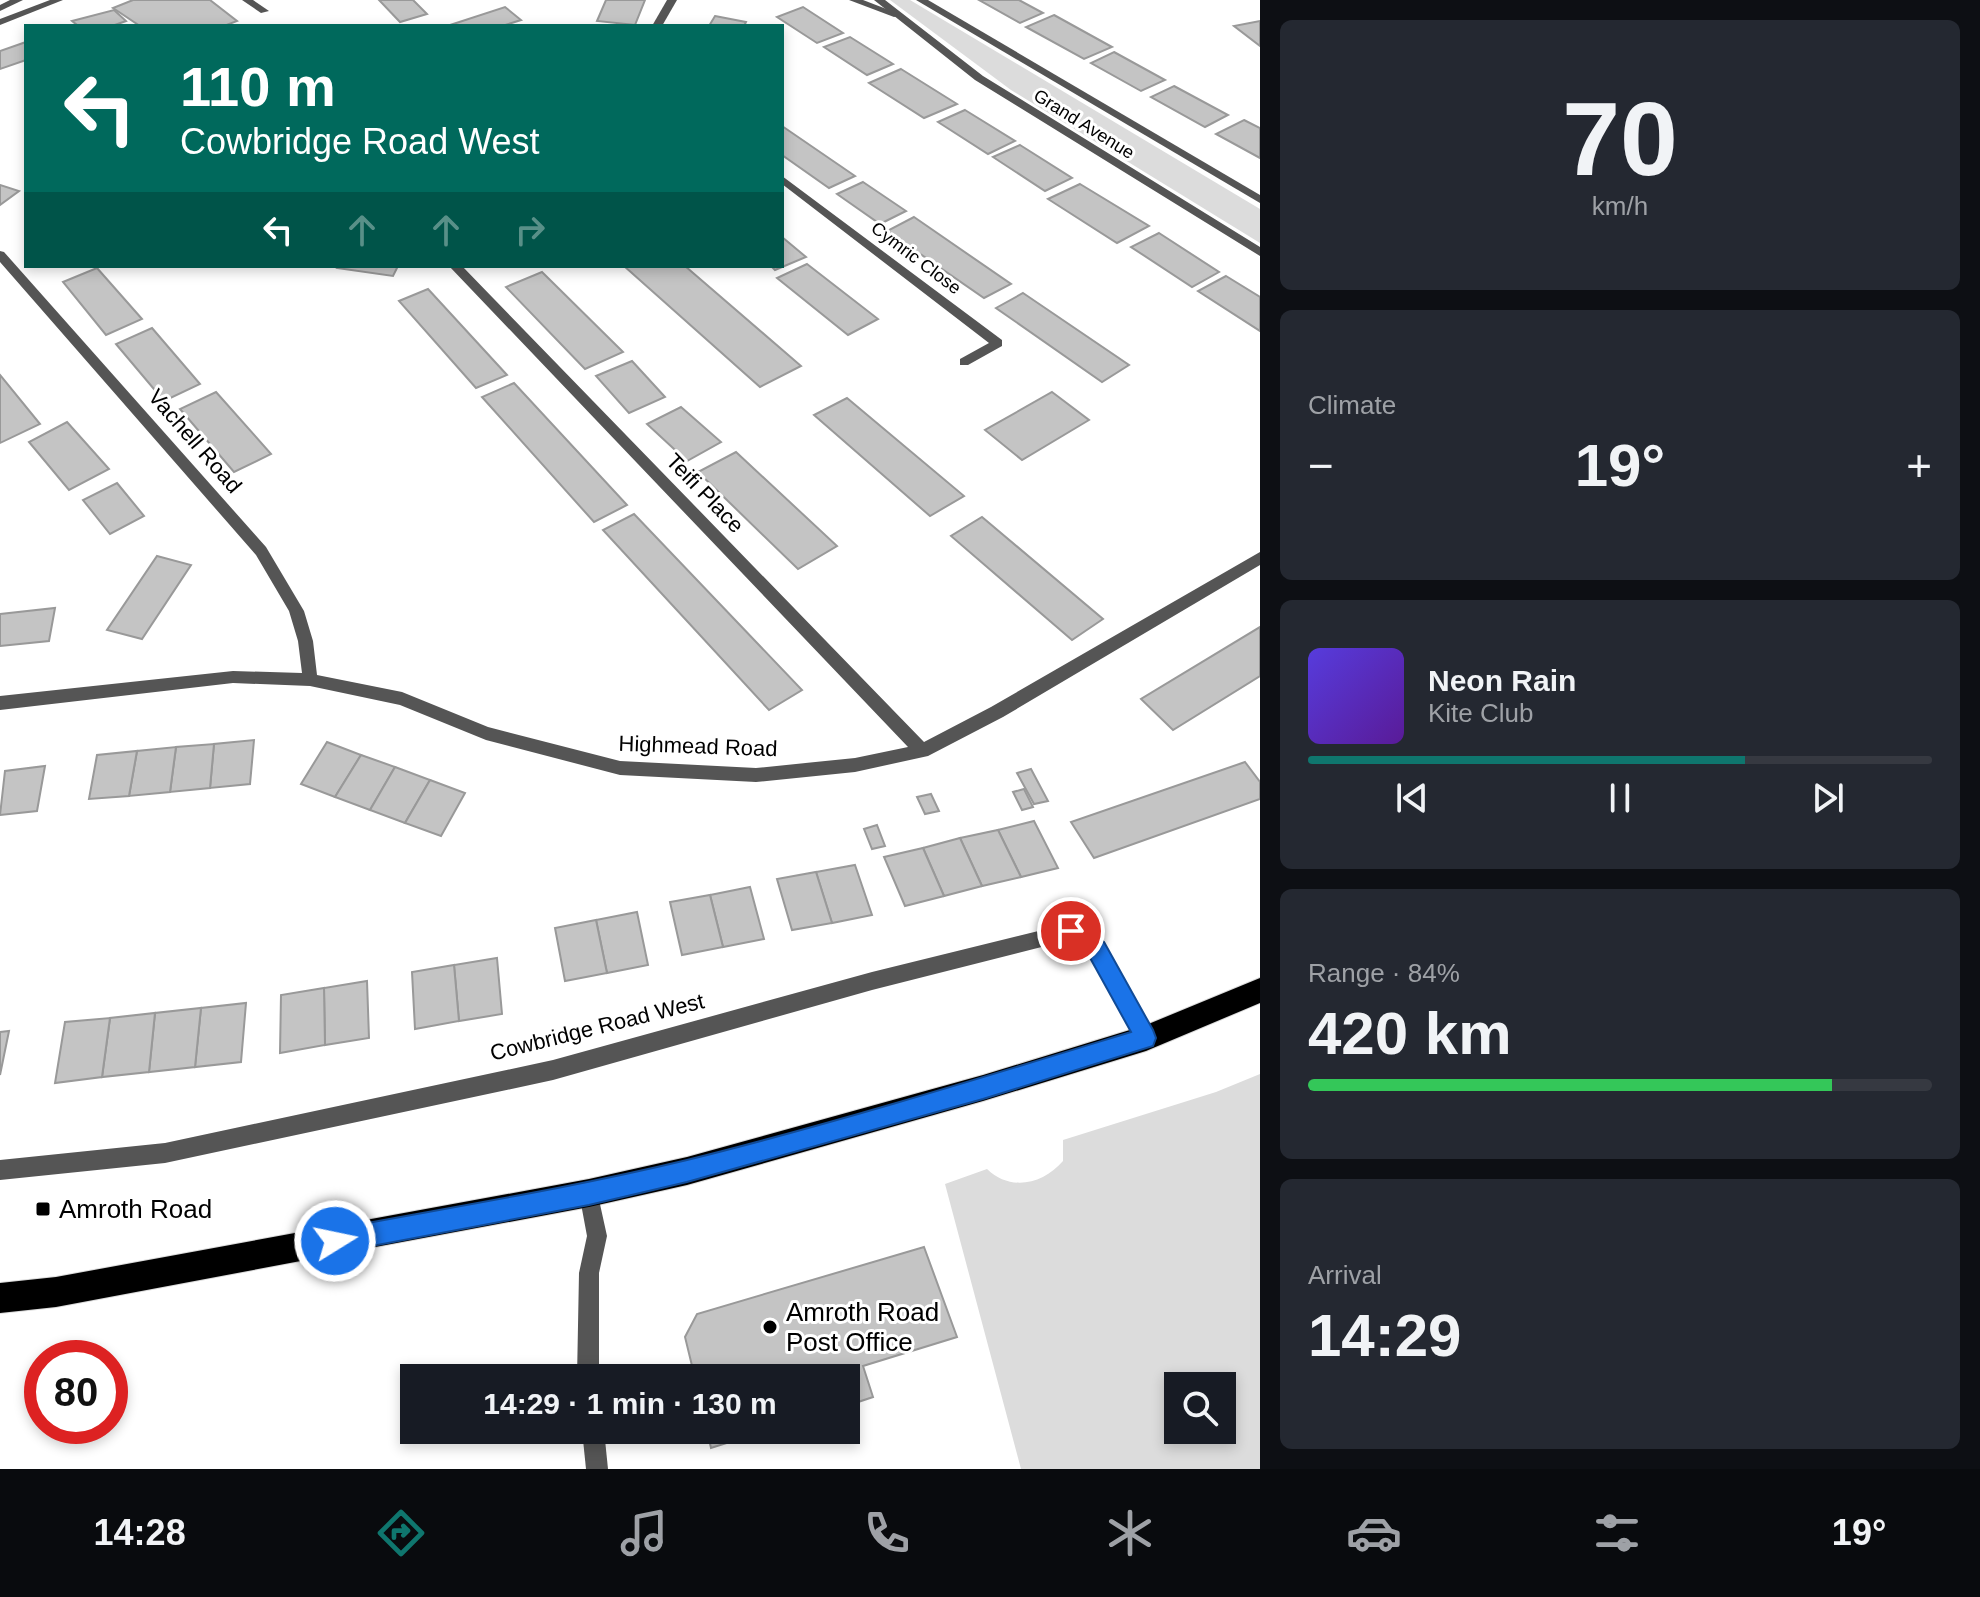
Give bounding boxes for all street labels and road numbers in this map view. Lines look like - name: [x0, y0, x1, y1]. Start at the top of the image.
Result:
- street label: Grand Avenue: [1030, 85, 1138, 163]
- street label: Cymric Close: [867, 218, 965, 298]
- street label: Vachell Road: [143, 384, 247, 498]
- street label: Teifi Place: [661, 448, 749, 538]
- street label: Highmead Road: [618, 731, 778, 761]
- street label: Cowbridge Road West: [487, 988, 707, 1066]

